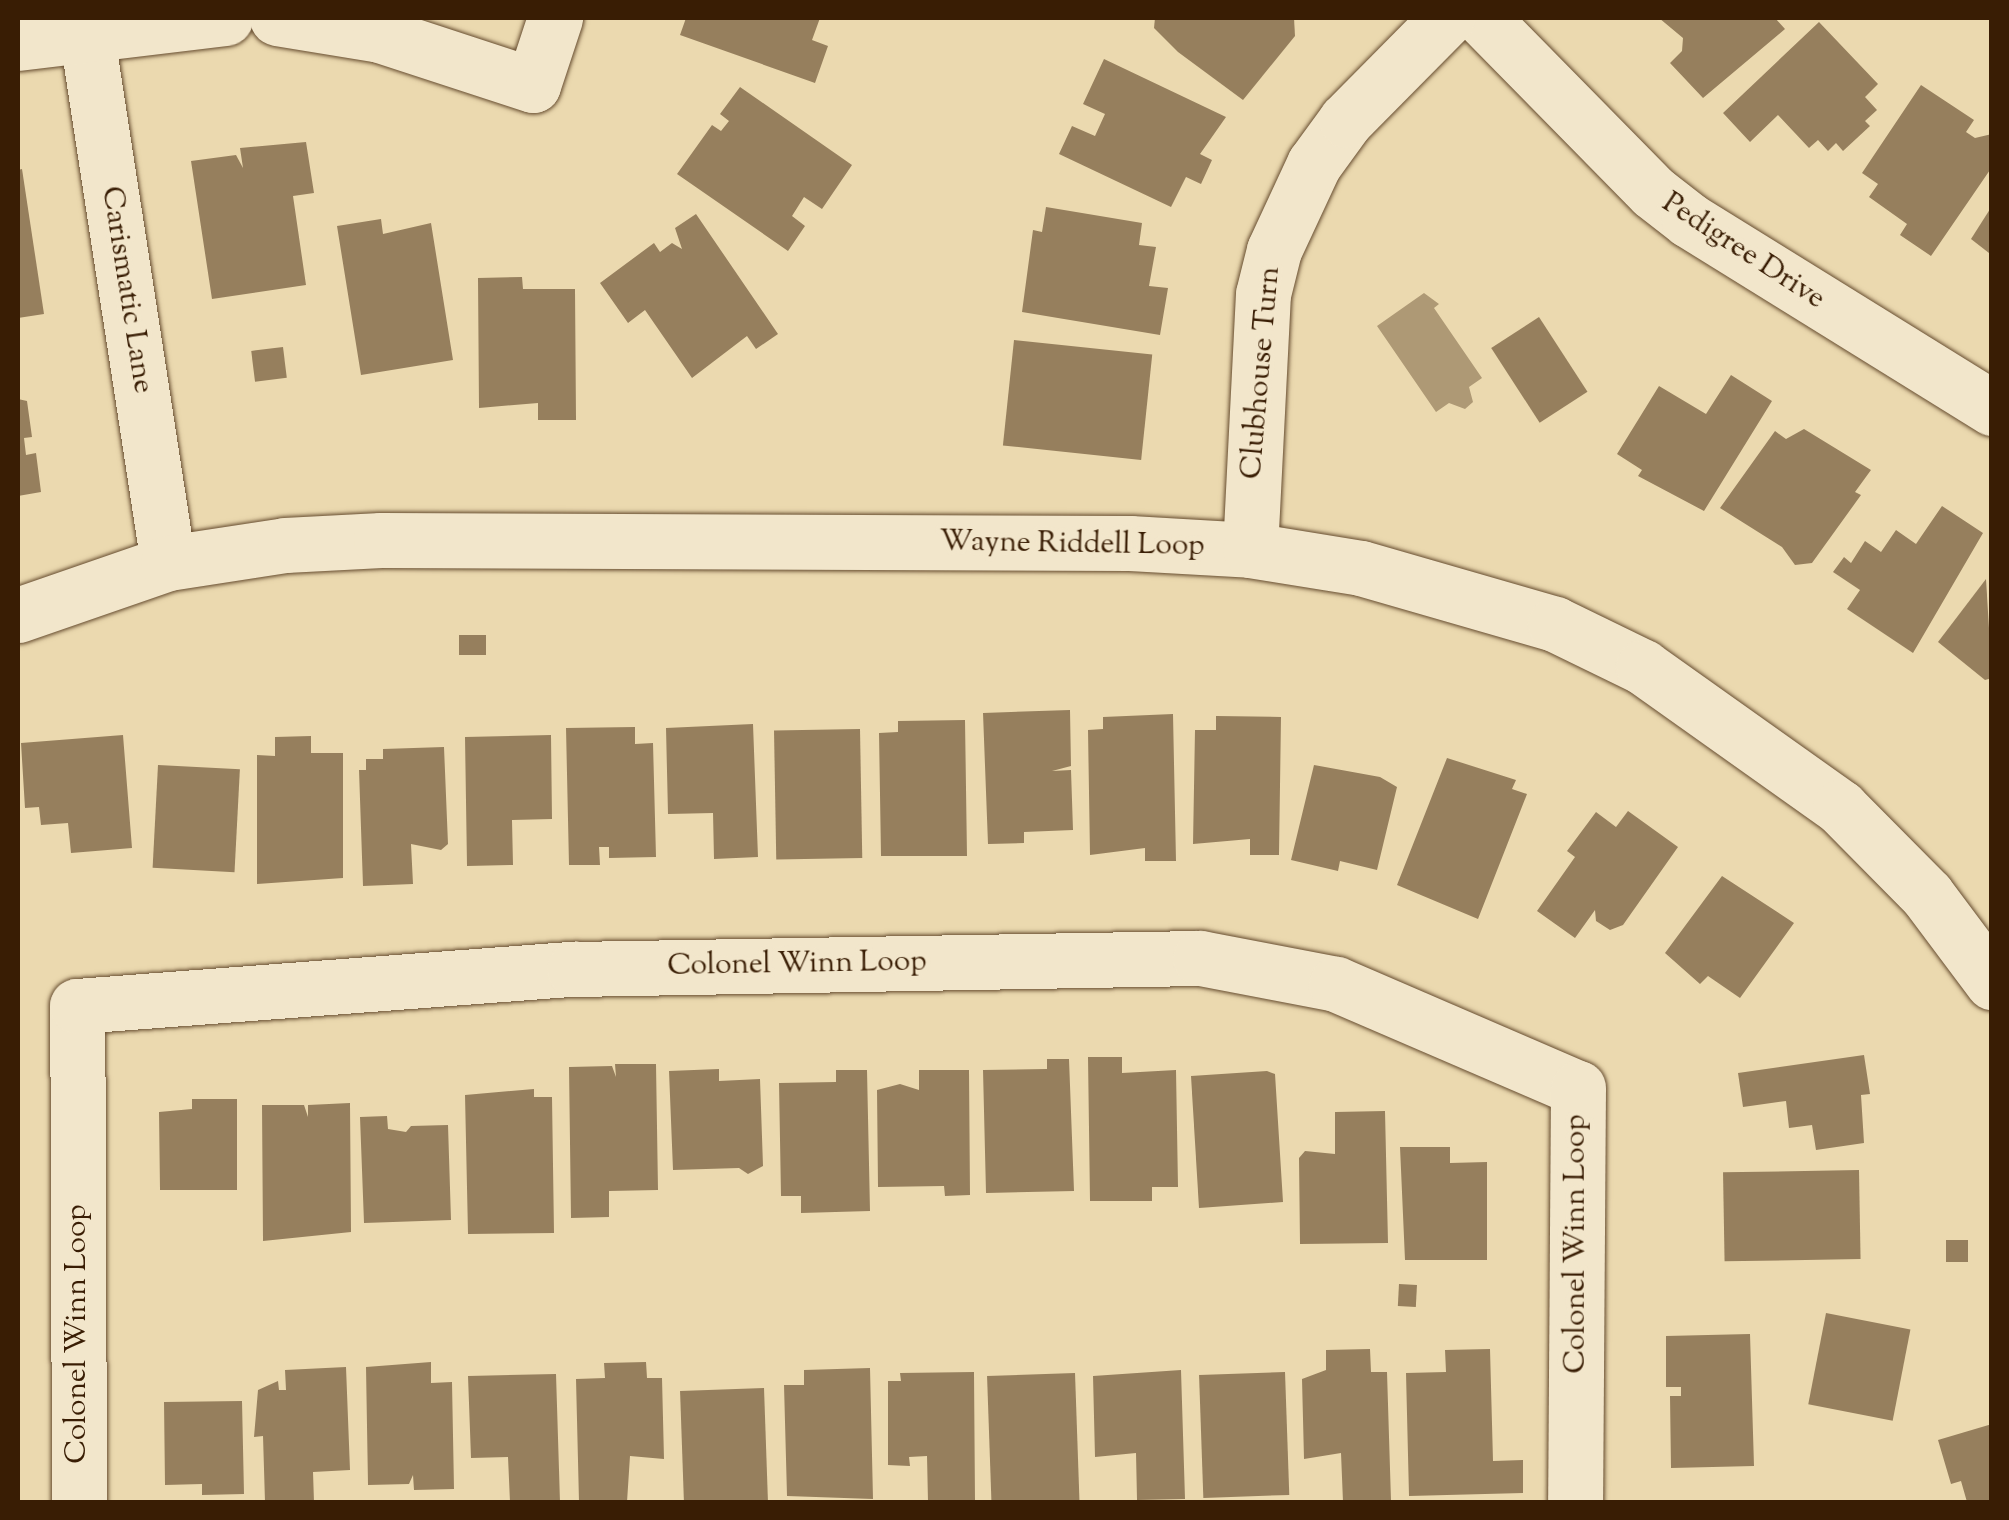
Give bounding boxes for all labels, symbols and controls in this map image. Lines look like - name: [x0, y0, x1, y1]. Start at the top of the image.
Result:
- street label: Carismatic Lane: [92, 184, 160, 396]
- street label: Pedigree Drive: [1655, 186, 1831, 318]
- street label: Clubhouse Turn: [1235, 265, 1289, 481]
- street label: Wayne Riddell Loop: [939, 525, 1205, 565]
- street label: Colonel Winn Loop: [667, 945, 927, 985]
- street label: Colonel Winn Loop: [1559, 1114, 1595, 1374]
- street label: Colonel Winn Loop: [60, 1204, 96, 1464]

